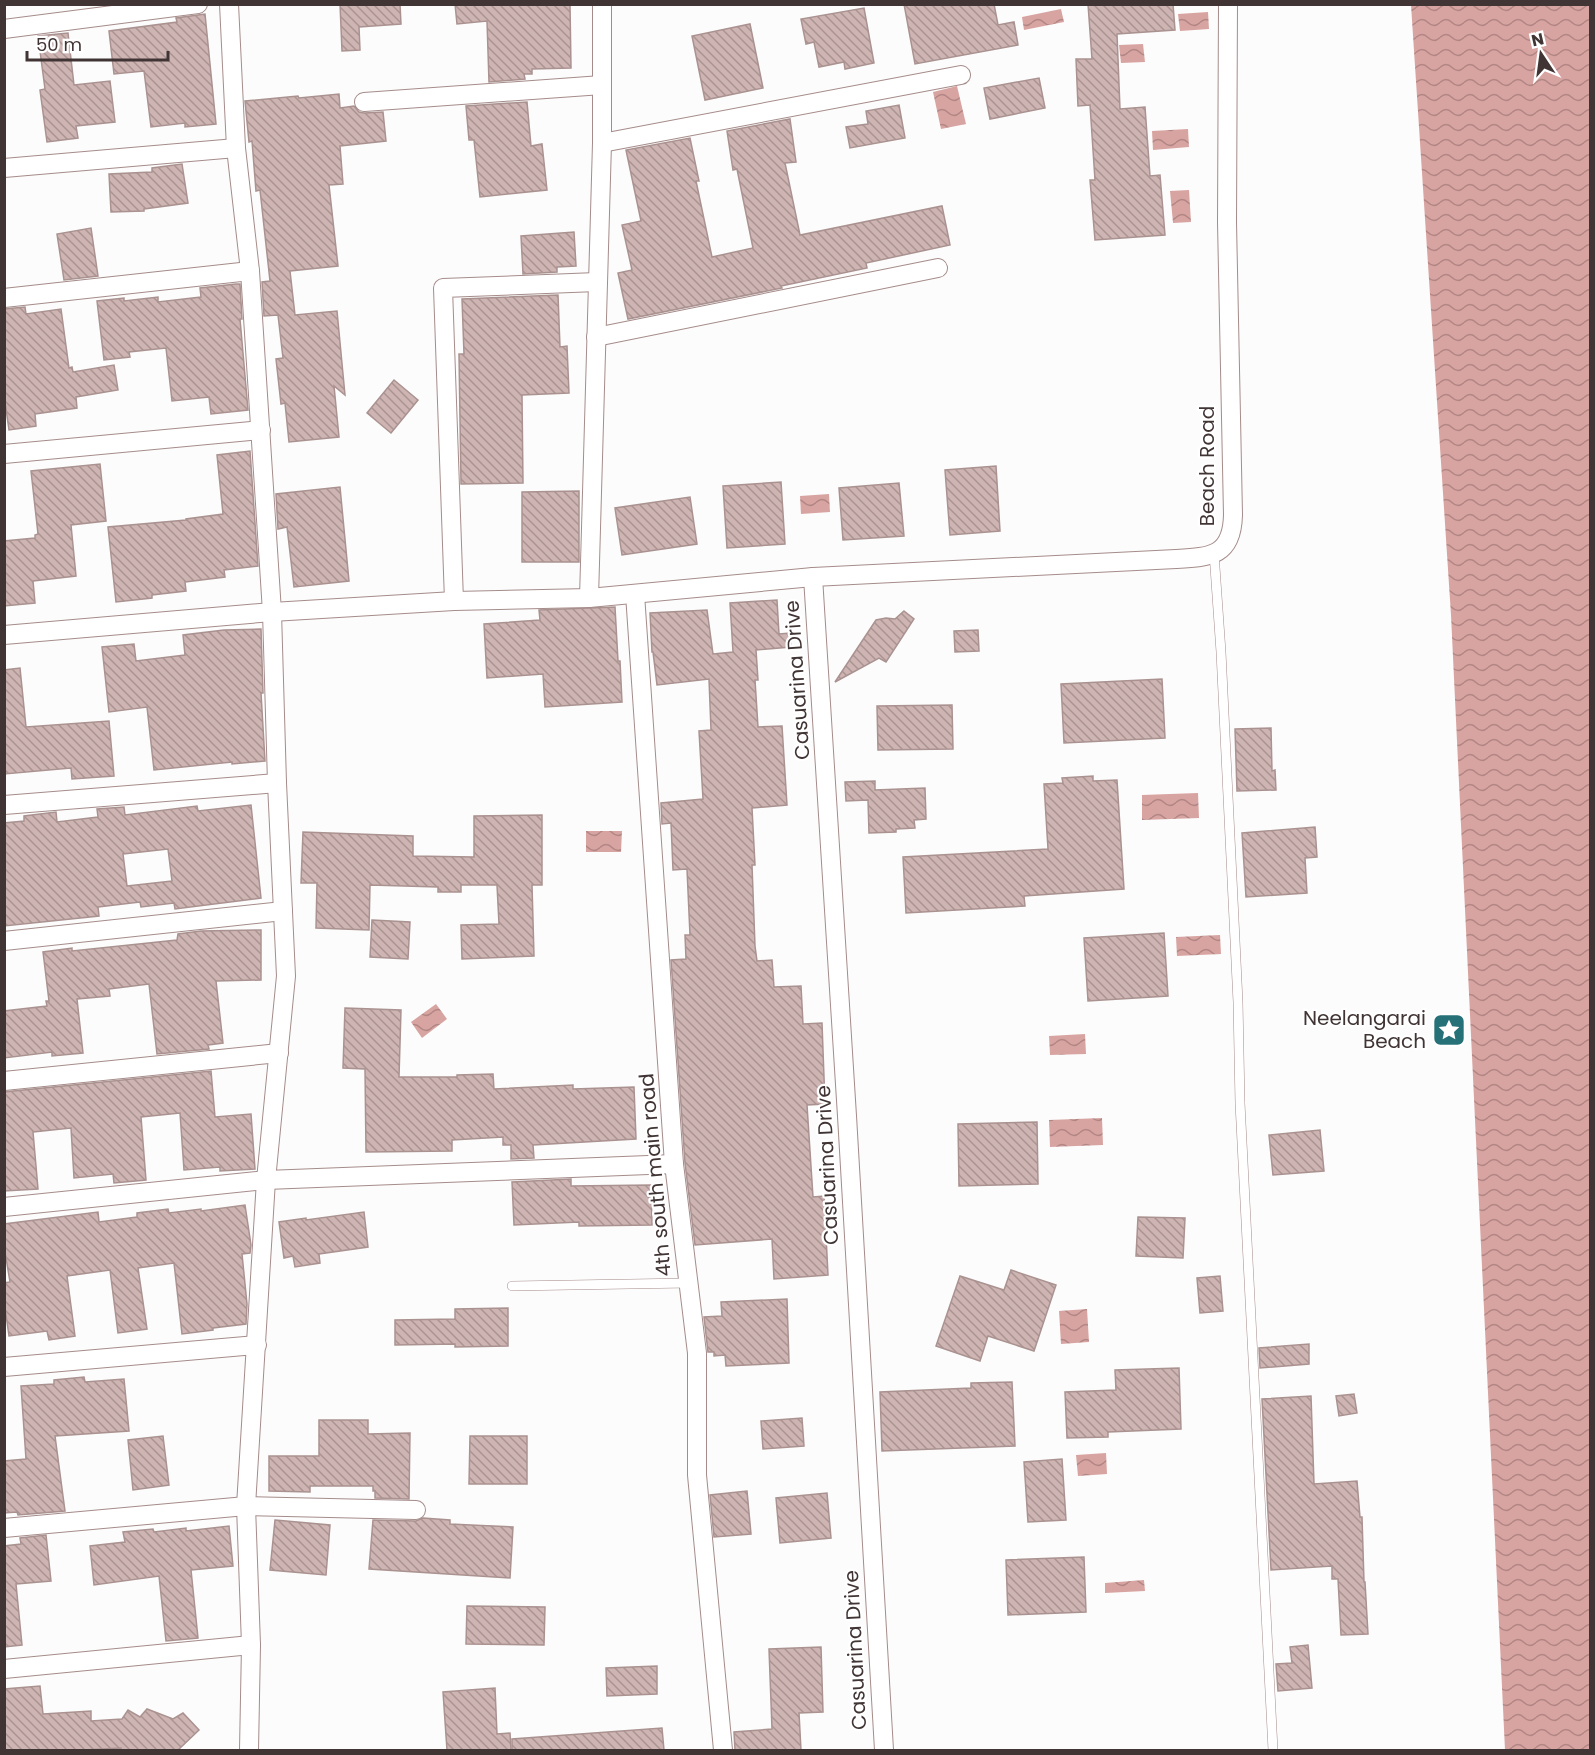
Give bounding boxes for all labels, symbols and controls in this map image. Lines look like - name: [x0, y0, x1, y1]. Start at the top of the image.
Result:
- scale bar: [27, 24, 168, 62]
- north arrow: [1511, 24, 1571, 84]
- text: N: [1529, 27, 1546, 52]
- text: 50 m: [36, 32, 82, 57]
- street label: Beach Road: [1193, 406, 1221, 526]
- street label: Casuarina Drive: [777, 599, 817, 761]
- place label: Neelangarai Beach: [1303, 1004, 1426, 1055]
- place icon: Neelangarai Beach: [1431, 1012, 1467, 1048]
- street label: 4th south main road: [632, 1072, 678, 1278]
- street label: Casuarina Drive: [809, 1084, 845, 1246]
- street label: Casuarina Drive: [837, 1569, 873, 1731]

